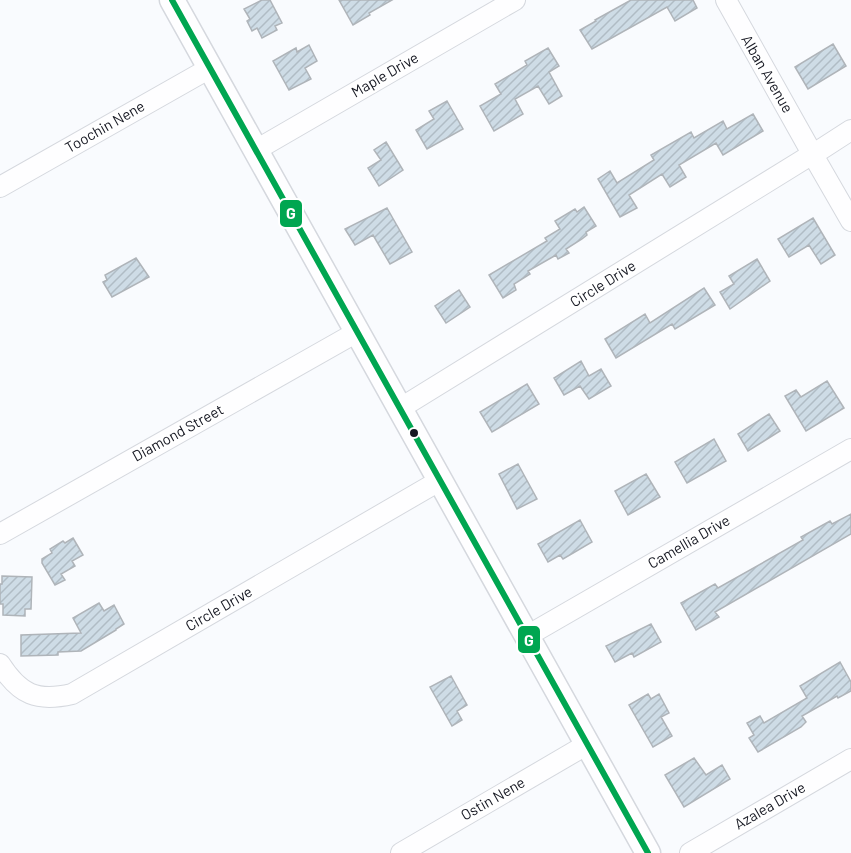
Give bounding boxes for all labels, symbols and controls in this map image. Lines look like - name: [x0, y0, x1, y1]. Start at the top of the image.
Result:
- street label: Alban Avenue: [738, 31, 797, 116]
- street label: Maple Drive: [348, 48, 421, 101]
- street label: Toochin Nene: [62, 96, 147, 156]
- line badge: G: [279, 199, 303, 228]
- text: G: [286, 203, 296, 222]
- street label: Circle Drive: [566, 256, 639, 310]
- street label: Diamond Street: [129, 400, 226, 465]
- unlabelled marker: [408, 427, 420, 439]
- street label: Camellia Drive: [644, 510, 733, 572]
- street label: Circle Drive: [182, 582, 255, 634]
- line badge: G: [517, 625, 541, 654]
- text: G: [524, 630, 534, 649]
- street label: Ostin Nene: [457, 773, 528, 824]
- street label: Azalea Drive: [731, 778, 808, 833]

